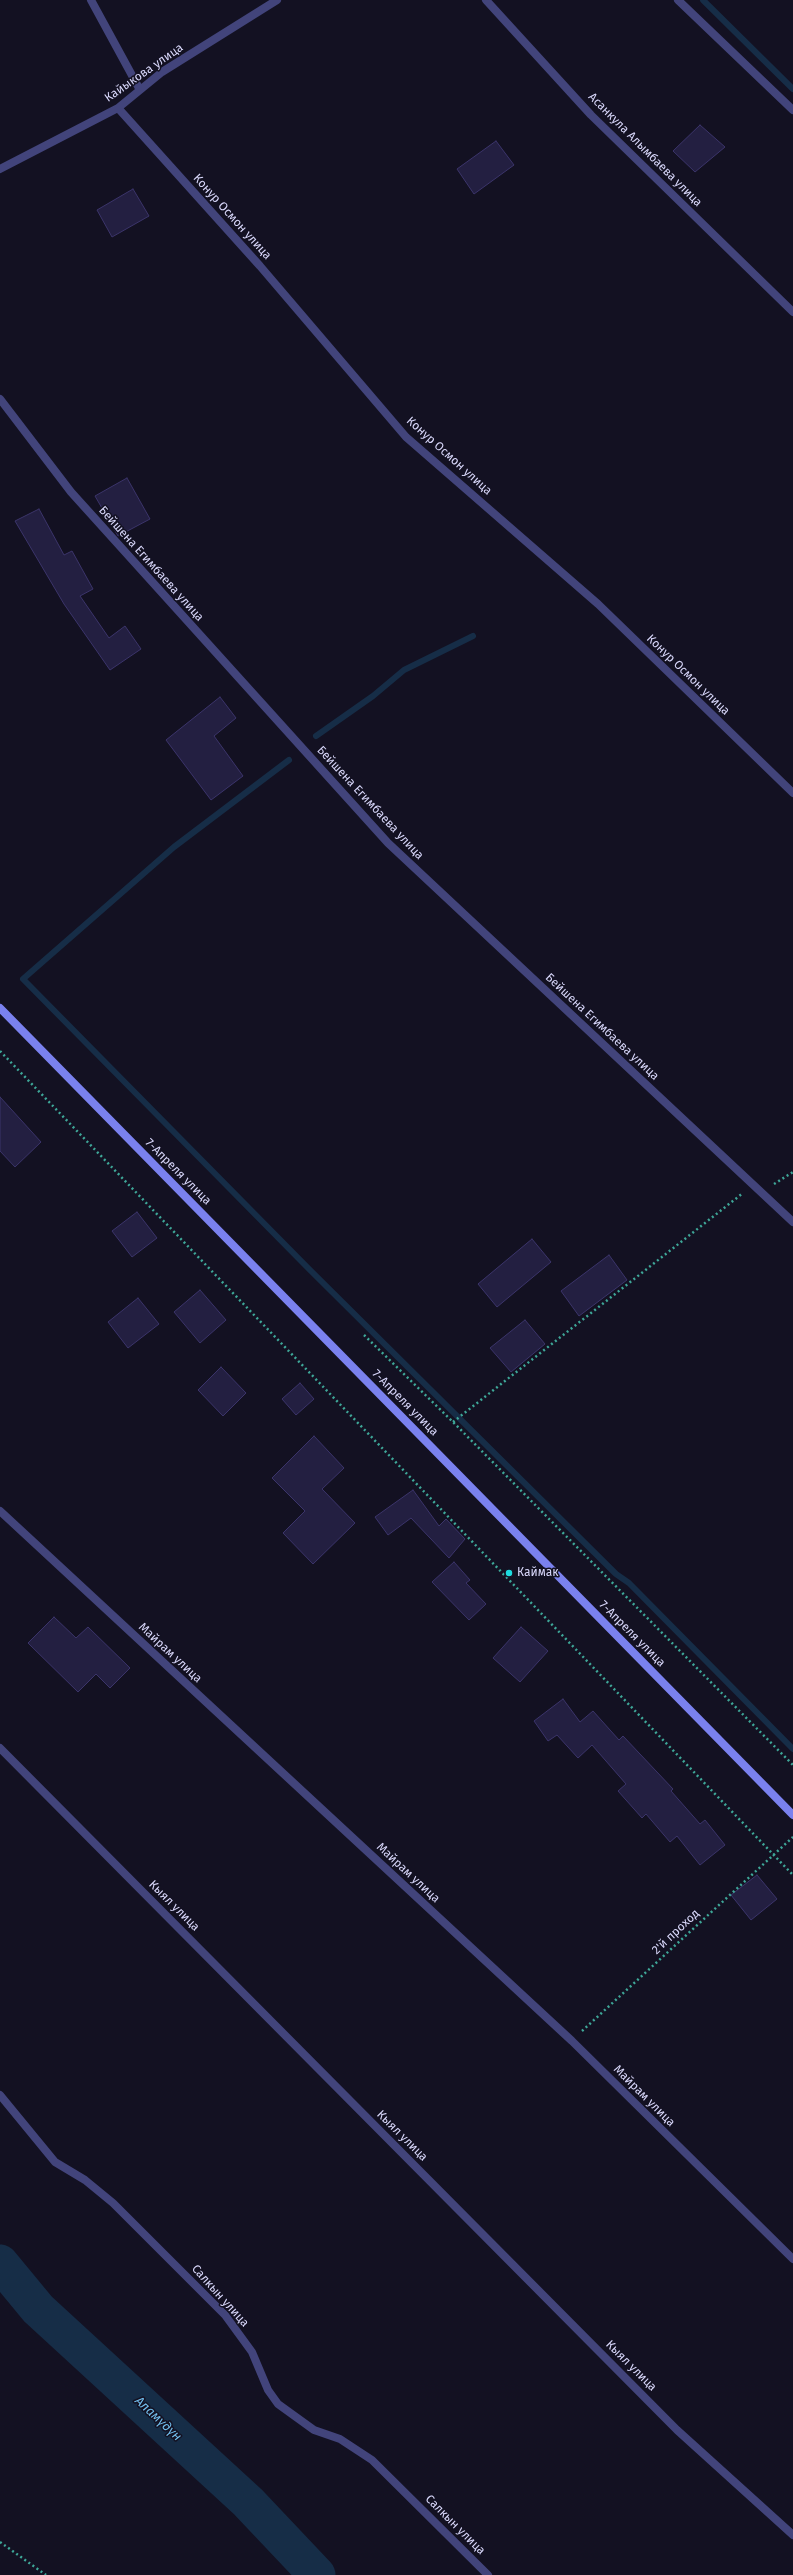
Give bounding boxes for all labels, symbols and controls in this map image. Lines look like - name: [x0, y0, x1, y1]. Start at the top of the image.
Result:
- street label: Кайыкова улица: [102, 41, 186, 105]
- street label: Асанкула Алымбаева улица: [585, 90, 705, 210]
- street label: Конур Осмон улица: [190, 171, 274, 263]
- street label: Конур Осмон улица: [403, 414, 495, 498]
- street label: Бейшена Егимбаева улица: [95, 503, 207, 625]
- street label: Конур Осмон улица: [643, 632, 733, 718]
- street label: Бейшена Егимбаева улица: [314, 743, 426, 863]
- street label: Бейшена Егимбаева улица: [542, 971, 662, 1083]
- street label: 7-Апреля улица: [142, 1136, 214, 1208]
- street label: 7-Апреля улица: [369, 1367, 441, 1439]
- place label: Каймак: [517, 1566, 559, 1580]
- marker: Каймак: [504, 1568, 514, 1578]
- street label: 7-Апреля улица: [596, 1598, 668, 1670]
- street label: Майрам улица: [135, 1620, 205, 1686]
- street label: Майрам улица: [373, 1840, 443, 1906]
- street label: Кыял улица: [146, 1878, 202, 1934]
- street label: 2'й проход: [649, 1906, 703, 1958]
- street label: Майрам улица: [610, 2062, 678, 2130]
- street label: Кыял улица: [374, 2108, 430, 2164]
- street label: Салкын улица: [188, 2262, 252, 2330]
- street label: Кыял улица: [603, 2338, 659, 2394]
- water label: Аламүдүн: [131, 2393, 185, 2445]
- street label: Салкын улица: [422, 2492, 488, 2558]

